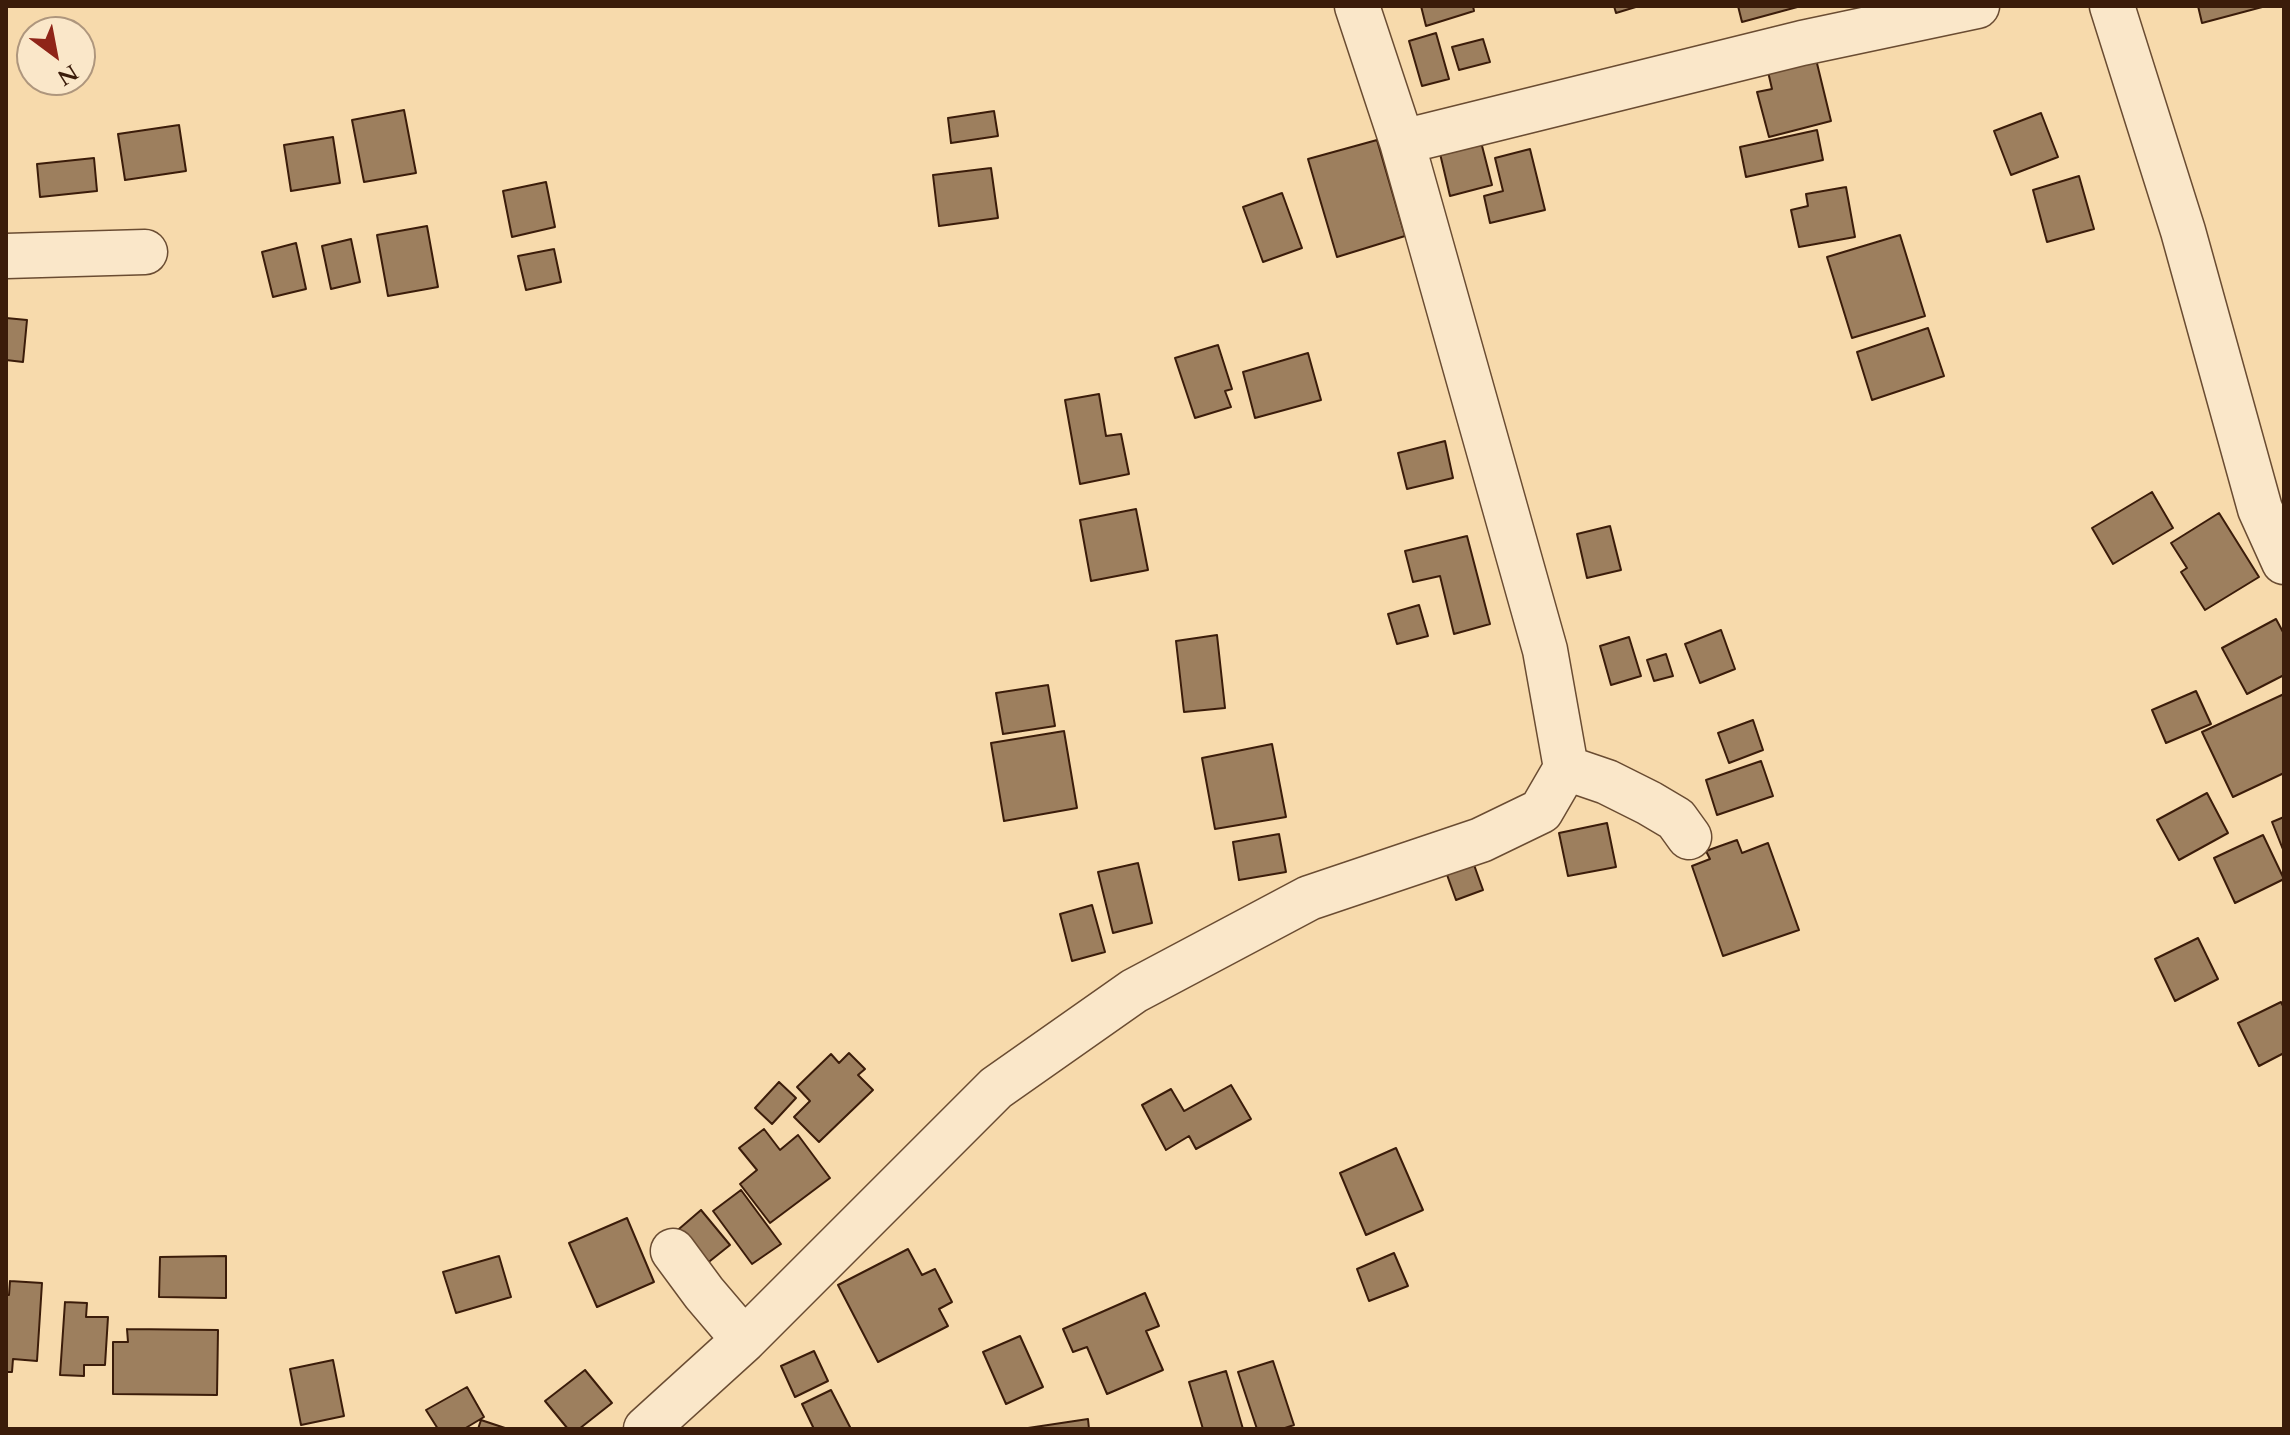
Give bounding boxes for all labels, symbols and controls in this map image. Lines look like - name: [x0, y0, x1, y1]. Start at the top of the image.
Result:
- north arrow: [16, 16, 96, 96]
- text: N: [52, 57, 84, 92]

